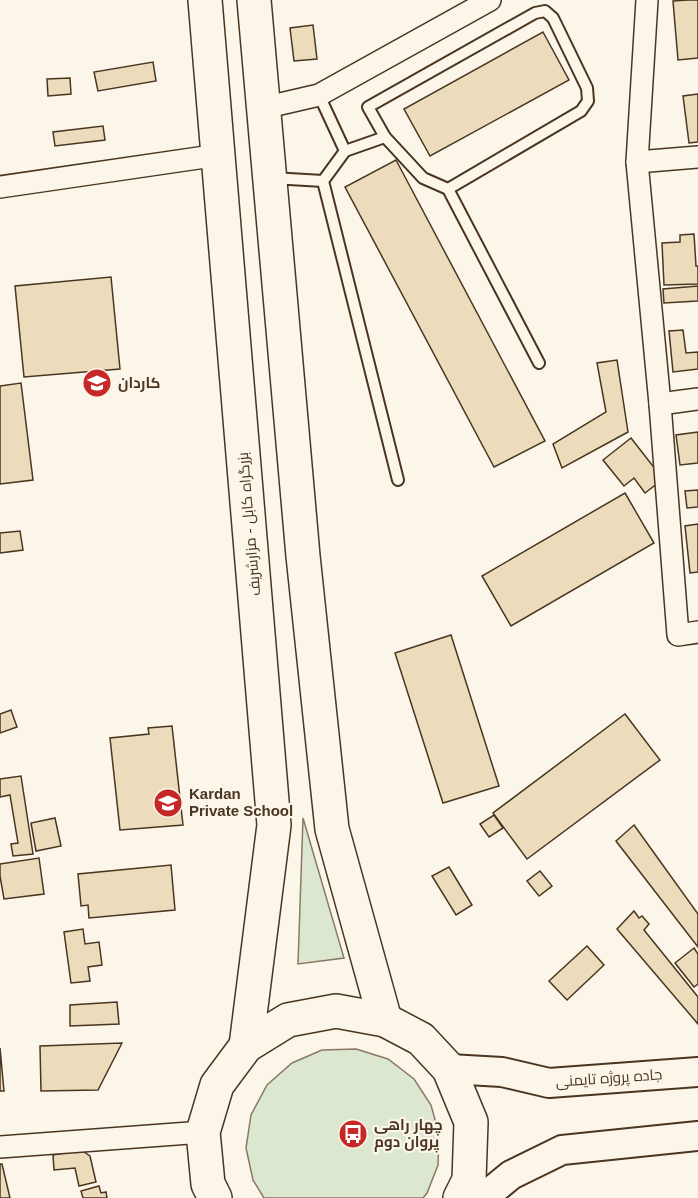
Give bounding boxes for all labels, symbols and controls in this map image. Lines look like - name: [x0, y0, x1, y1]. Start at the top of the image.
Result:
- school or university icon: کاردان: [81, 367, 113, 399]
- place label: کاردان: [118, 374, 160, 392]
- street label: بزرگراه کابل - مزارشریف: [234, 451, 265, 597]
- place label: Kardan Private School: [189, 785, 293, 819]
- school or university icon: Kardan Private School: [152, 787, 184, 819]
- street label: جاده پروژه تایمنی: [555, 1065, 663, 1092]
- place label: چهار راهی پروان دوم: [374, 1116, 443, 1153]
- bus stop icon: چهار راهی پروان دوم: [337, 1118, 369, 1150]

